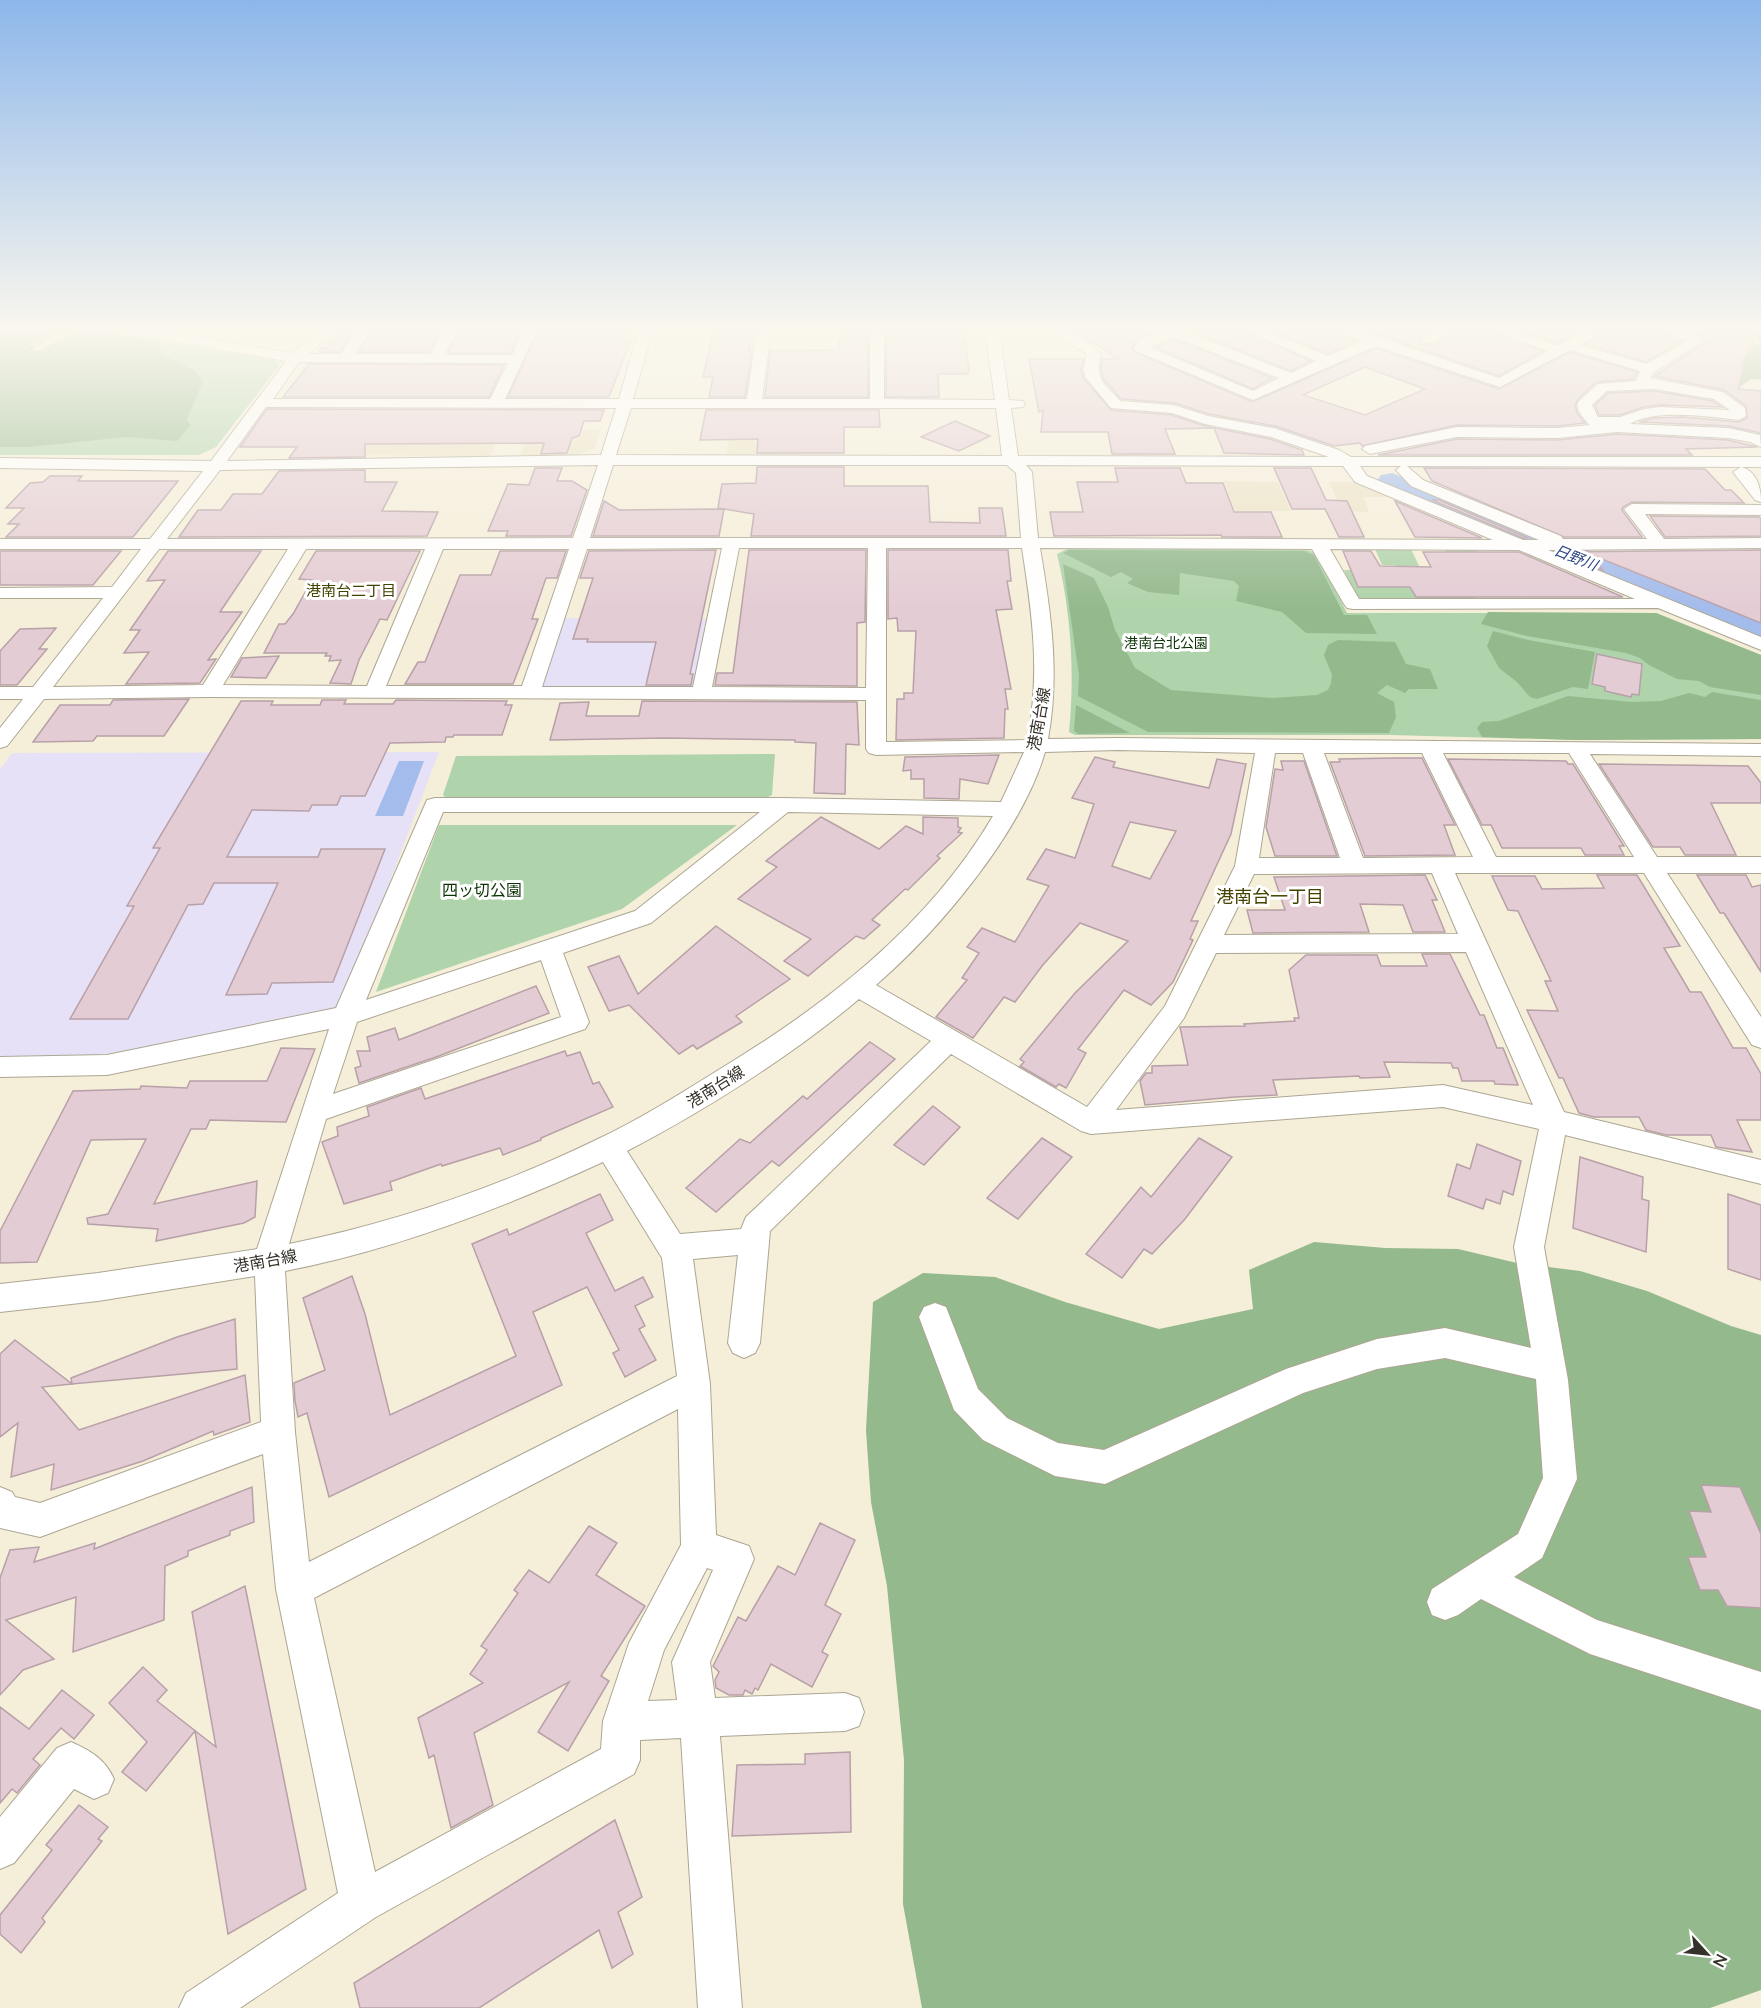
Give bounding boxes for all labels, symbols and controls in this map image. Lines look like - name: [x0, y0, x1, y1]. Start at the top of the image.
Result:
- water label: 日野川: [1552, 540, 1602, 575]
- district label: 港南台二丁目: [306, 581, 396, 599]
- park label: 港南台北公園: [1124, 634, 1208, 651]
- street label: 港南台線: [1023, 686, 1053, 752]
- park label: 四ッ切公園: [442, 880, 522, 899]
- district label: 港南台一丁目: [1216, 885, 1324, 907]
- street label: 港南台線: [683, 1061, 747, 1111]
- street label: 港南台線: [232, 1245, 298, 1275]
- north arrow: [1677, 1924, 1737, 1984]
- text: N: [1710, 1951, 1732, 1971]

